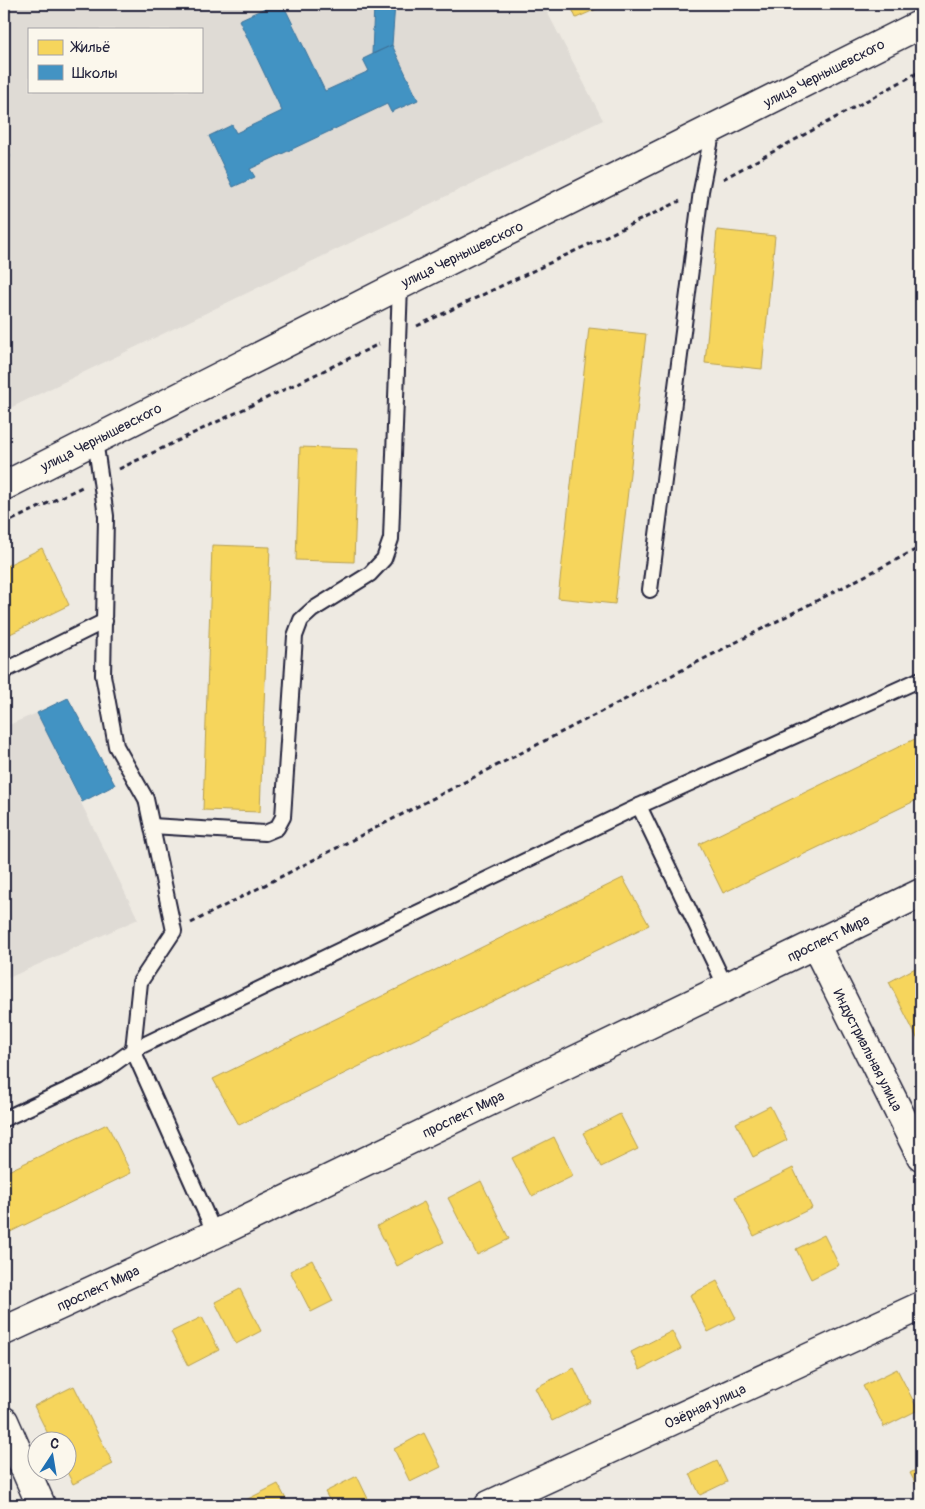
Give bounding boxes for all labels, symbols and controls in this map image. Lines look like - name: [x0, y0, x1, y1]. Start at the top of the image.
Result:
- legend: [28, 28, 202, 92]
- street label: улица Чернышевского: [760, 35, 888, 112]
- text: Жильё: [70, 38, 111, 57]
- text: Школы: [72, 64, 118, 83]
- street label: улица Чернышевского: [398, 217, 526, 292]
- street label: улица Чернышевского: [37, 399, 165, 476]
- street label: проспект Мира: [784, 911, 872, 966]
- street label: Индустриальная улица: [829, 986, 906, 1114]
- street label: проспект Мира: [419, 1087, 507, 1142]
- street label: проспект Мира: [54, 1262, 142, 1315]
- street label: Озёрная улица: [662, 1380, 749, 1433]
- north arrow: [28, 1432, 78, 1482]
- text: С: [49, 1435, 61, 1453]

